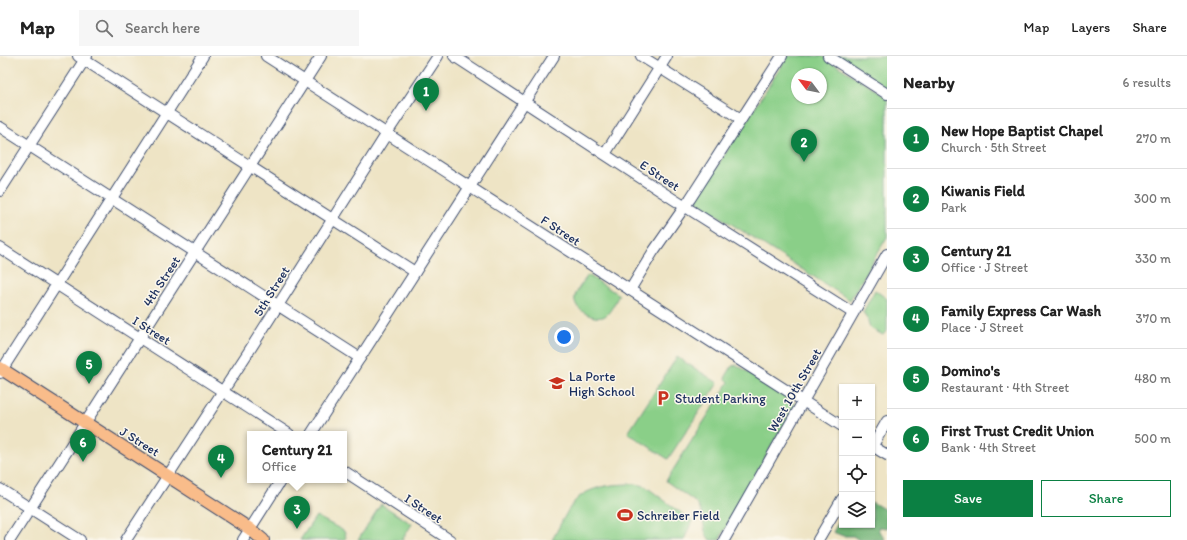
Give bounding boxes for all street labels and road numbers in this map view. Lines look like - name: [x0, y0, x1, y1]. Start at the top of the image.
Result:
- street label: E Street: [637, 157, 683, 194]
- street label: F Street: [538, 212, 583, 249]
- street label: 4th Street: [140, 253, 183, 309]
- street label: 5th Street: [250, 263, 293, 319]
- street label: I Street: [130, 313, 174, 348]
- street label: West 10th Street: [764, 346, 824, 435]
- street label: J Street: [117, 423, 162, 459]
- street label: I Street: [402, 491, 446, 526]

